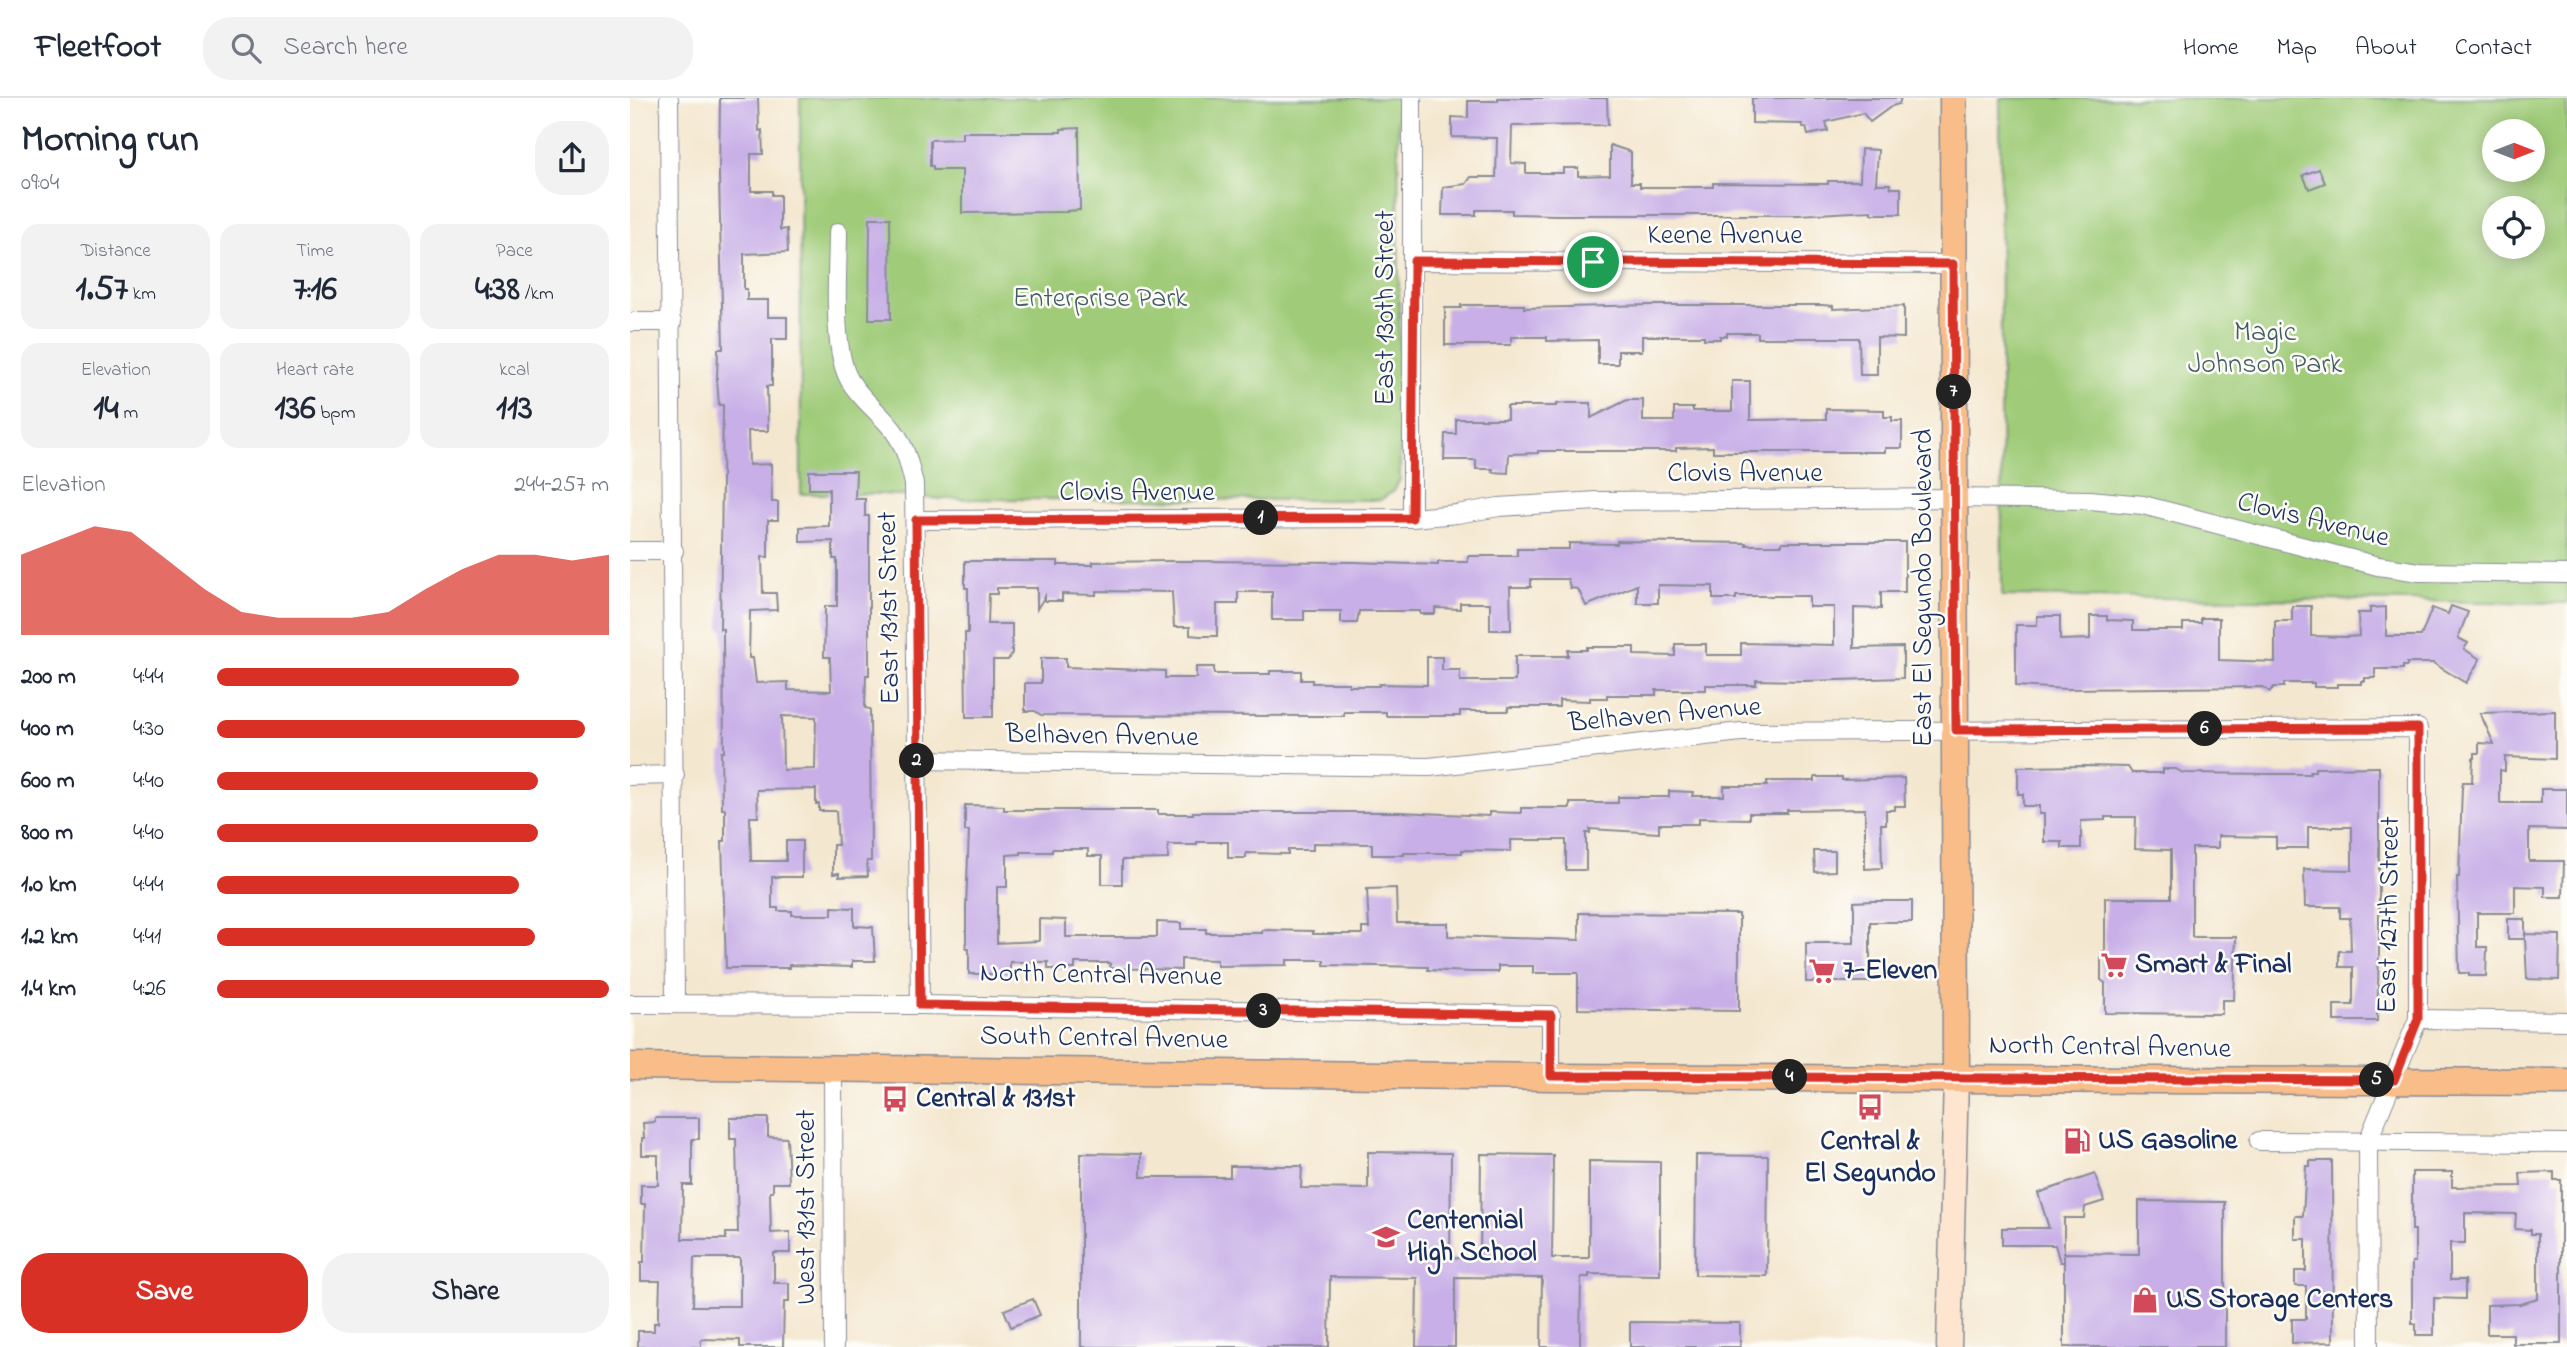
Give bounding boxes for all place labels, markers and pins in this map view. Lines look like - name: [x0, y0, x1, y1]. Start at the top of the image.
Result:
- pin: [1563, 232, 1623, 292]
- pin: 7: [1936, 374, 1972, 410]
- pin: 1: [1244, 500, 1278, 536]
- pin: 6: [2188, 712, 2222, 746]
- pin: 2: [900, 744, 934, 778]
- place label: Smart & Final: [2135, 945, 2292, 986]
- supermarket icon: Smart & Final: [2099, 950, 2129, 980]
- place label: 7-Eleven: [1843, 951, 1937, 992]
- supermarket icon: 7-Eleven: [1807, 956, 1837, 986]
- pin: 3: [1246, 993, 1282, 1028]
- pin: 4: [1772, 1060, 1808, 1094]
- pin: 5: [2360, 1062, 2394, 1098]
- place label: Central & 131st: [916, 1079, 1076, 1120]
- bus stop icon: Central & 131st: [880, 1084, 910, 1114]
- bus stop icon: Central & El Segundo: [1855, 1092, 1885, 1122]
- place label: US Gasoline: [2098, 1121, 2239, 1162]
- place label: Central & El Segundo: [1804, 1122, 1936, 1196]
- fuel station icon: US Gasoline: [2062, 1126, 2092, 1156]
- place label: Centennial High School: [1407, 1201, 1537, 1275]
- school or university icon: Centennial High School: [1371, 1222, 1401, 1252]
- place label: US Storage Centers: [2166, 1280, 2393, 1322]
- shop icon: US Storage Centers: [2130, 1285, 2160, 1315]

